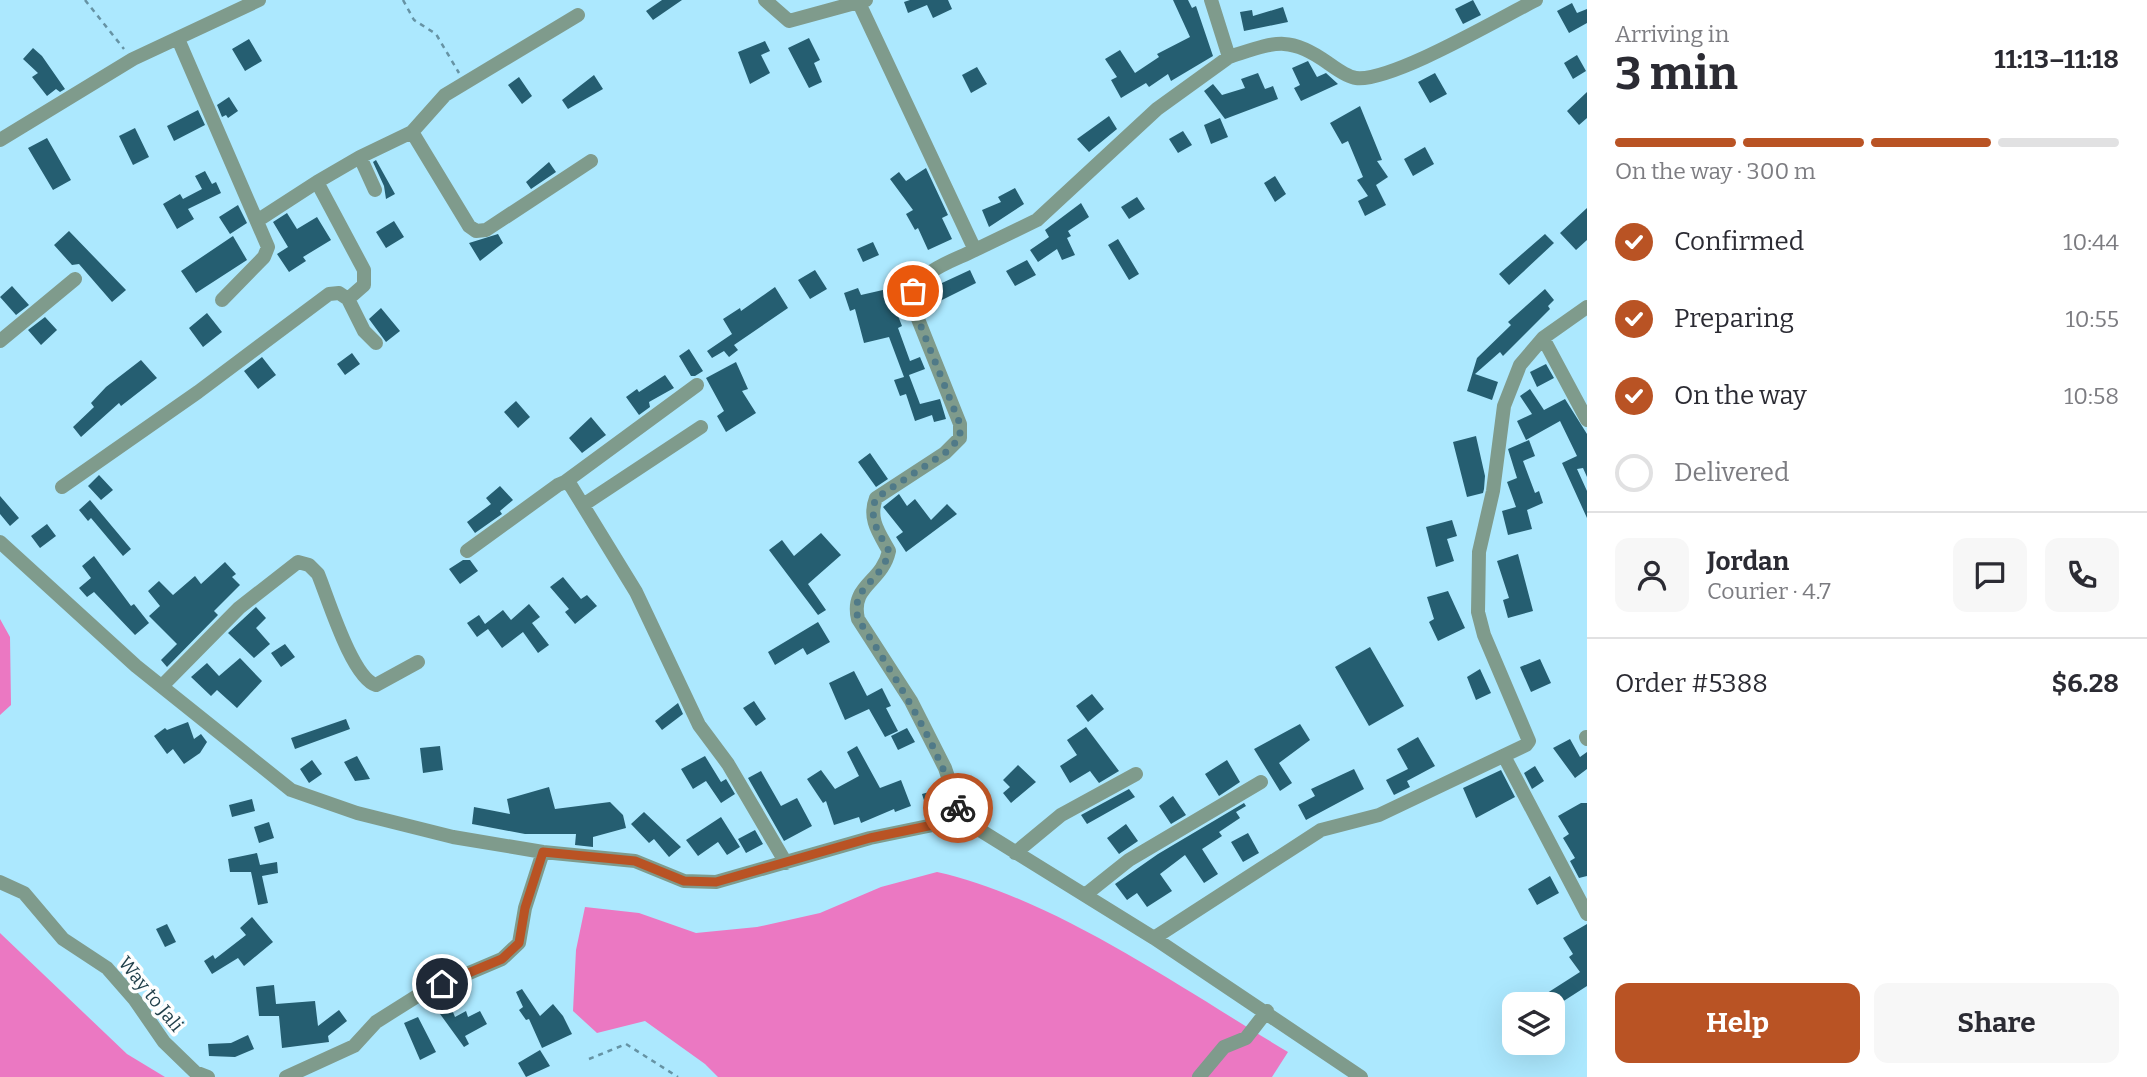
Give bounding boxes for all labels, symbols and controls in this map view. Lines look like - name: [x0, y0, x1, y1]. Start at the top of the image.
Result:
- text: Arriving in: [1615, 20, 1729, 48]
- text: 11:13–11:18: [1994, 44, 2119, 75]
- text: 3 min: [1615, 46, 1738, 101]
- text: On the way · 300 m: [1615, 157, 1816, 185]
- icon: check: [1615, 223, 1653, 261]
- text: Confirmed: [1674, 226, 1804, 257]
- text: 10:44: [2063, 228, 2119, 256]
- pin: [883, 261, 943, 321]
- icon: bag: [894, 272, 932, 310]
- icon: check: [1615, 300, 1653, 338]
- text: Preparing: [1674, 303, 1794, 334]
- text: 10:55: [2066, 305, 2119, 333]
- icon: check: [1615, 377, 1653, 415]
- text: On the way: [1674, 380, 1807, 411]
- text: 10:58: [2064, 382, 2119, 410]
- text: Delivered: [1674, 457, 1789, 488]
- button: person: [1615, 538, 1689, 612]
- button: chat: [1953, 538, 2027, 612]
- button: phone: [2045, 538, 2119, 612]
- text: Jordan: [1707, 546, 1789, 577]
- text: Courier · 4.7: [1707, 577, 1831, 605]
- text: Order #5388: [1615, 668, 1768, 699]
- text: $6.28: [2051, 668, 2119, 699]
- courier: [923, 773, 993, 843]
- icon: bike: [939, 789, 977, 827]
- street label: Way to Jali: [114, 952, 189, 1037]
- pin: [412, 954, 472, 1014]
- icon: home: [423, 965, 461, 1003]
- button: Help: [1615, 983, 1860, 1063]
- button: Share: [1874, 983, 2119, 1063]
- map controls: [1502, 992, 1565, 1055]
- button: layers: [1502, 992, 1565, 1055]

